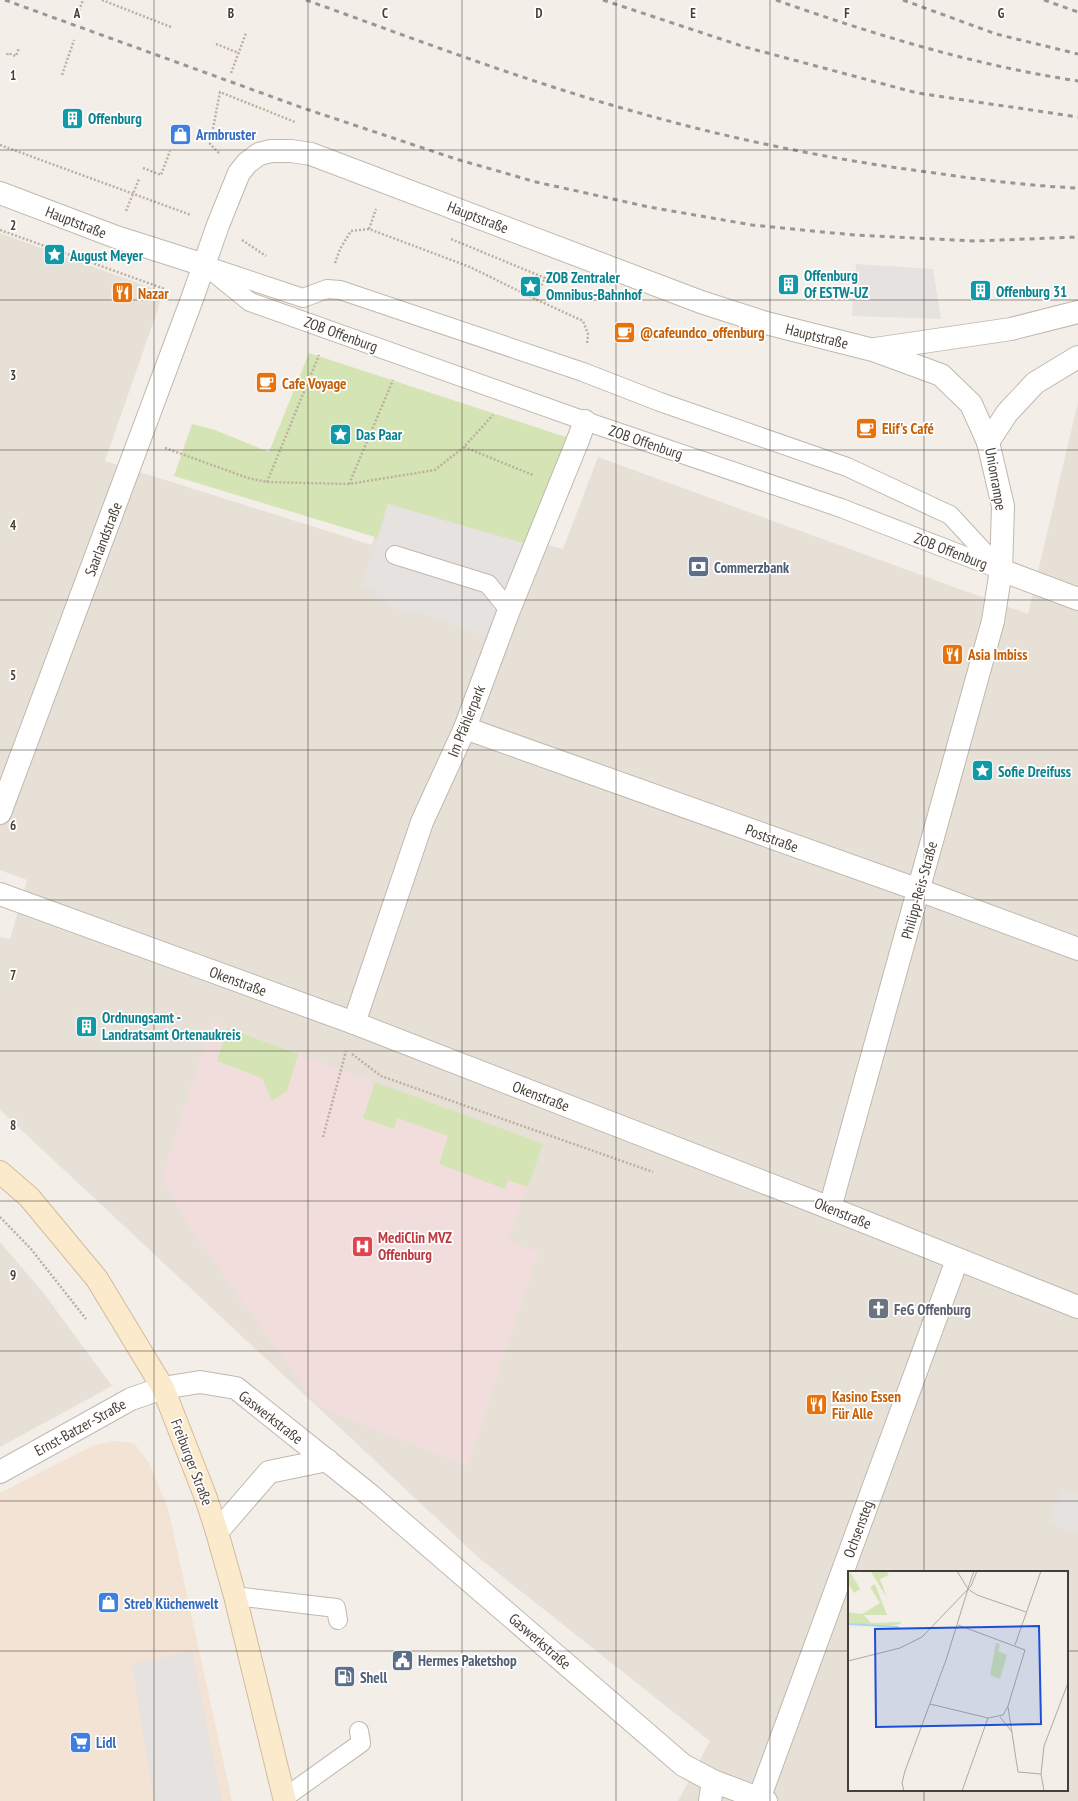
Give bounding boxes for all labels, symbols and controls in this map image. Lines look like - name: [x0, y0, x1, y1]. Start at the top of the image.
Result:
- text: A: [73, 5, 81, 22]
- text: B: [228, 5, 234, 22]
- text: C: [382, 5, 388, 22]
- text: D: [536, 5, 543, 22]
- text: E: [690, 5, 696, 22]
- text: F: [844, 5, 850, 22]
- text: G: [998, 5, 1005, 22]
- text: 1: [10, 67, 16, 84]
- building icon: Offenburg: [59, 105, 85, 131]
- place label: Offenburg: [88, 109, 142, 128]
- shop icon: Armbruster: [167, 121, 193, 147]
- place label: Armbruster: [195, 125, 257, 144]
- street label: Hauptstraße: [445, 197, 511, 237]
- street label: Hauptstraße: [43, 202, 109, 242]
- text: 2: [10, 217, 16, 234]
- place icon: August Meyer: [42, 242, 68, 268]
- place label: August Meyer: [69, 246, 144, 265]
- place label: Offenburg Of ESTW-UZ: [804, 266, 869, 302]
- place label: ZOB Zentraler Omnibus-Bahnhof: [546, 268, 643, 304]
- building icon: Offenburg Of ESTW-UZ: [775, 271, 801, 297]
- place icon: ZOB Zentraler Omnibus-Bahnhof: [517, 273, 543, 299]
- building icon: Offenburg 31: [967, 278, 993, 304]
- restaurant icon: Nazar: [110, 280, 136, 306]
- place label: Offenburg 31: [996, 282, 1067, 301]
- place label: Nazar: [138, 284, 169, 303]
- street label: ZOB Offenburg: [302, 312, 380, 356]
- cafe icon: @cafeundco_offenburg: [612, 319, 638, 345]
- street label: Hauptstraße: [784, 319, 850, 353]
- place label: @cafeundco_offenburg: [640, 323, 765, 342]
- text: 3: [10, 367, 16, 384]
- cafe icon: Cafe Voyage: [253, 370, 279, 396]
- place label: Cafe Voyage: [282, 374, 346, 393]
- cafe icon: Elif's Café: [853, 415, 879, 441]
- place label: Elif's Café: [882, 419, 934, 438]
- street label: ZOB Offenburg: [607, 420, 685, 464]
- place icon: Das Paar: [328, 421, 354, 447]
- place label: Das Paar: [356, 425, 403, 444]
- street label: Unionrampe: [981, 446, 1011, 512]
- street label: Saarlandstraße: [80, 499, 126, 579]
- text: 4: [10, 517, 17, 534]
- street label: ZOB Offenburg: [912, 528, 990, 574]
- bank icon: Commerzbank: [685, 554, 711, 580]
- place label: Commerzbank: [714, 558, 790, 577]
- restaurant icon: Asia Imbiss: [939, 641, 965, 667]
- place label: Asia Imbiss: [967, 645, 1027, 664]
- text: 5: [10, 667, 16, 684]
- street label: Im Pfählerpark: [443, 682, 489, 760]
- place icon: Sofie Dreifuss: [969, 758, 995, 784]
- place label: Sofie Dreifuss: [998, 762, 1071, 781]
- text: 6: [10, 817, 16, 834]
- street label: Poststraße: [743, 820, 801, 856]
- street label: Philipp-Reis-Straße: [897, 839, 941, 941]
- street label: Okenstraße: [207, 962, 269, 1000]
- text: 7: [10, 967, 16, 984]
- place label: Ordnungsamt - Landratsamt Ortenaukreis: [102, 1008, 241, 1044]
- building icon: Ordnungsamt - Landratsamt Ortenaukreis: [74, 1013, 100, 1039]
- street label: Okenstraße: [510, 1076, 572, 1116]
- text: 8: [10, 1117, 16, 1134]
- street label: Okenstraße: [812, 1193, 874, 1233]
- place label: MediClin MVZ Offenburg: [378, 1228, 452, 1264]
- hospital icon: MediClin MVZ Offenburg: [350, 1233, 376, 1259]
- text: 9: [10, 1267, 16, 1284]
- church icon: FeG Offenburg: [865, 1296, 891, 1322]
- place label: FeG Offenburg: [894, 1300, 971, 1319]
- street label: Gaswerkstraße: [235, 1386, 307, 1448]
- place label: Kasino Essen Für Alle: [832, 1387, 901, 1423]
- restaurant icon: Kasino Essen Für Alle: [803, 1392, 829, 1418]
- street label: Ernst-Batzer-Straße: [31, 1394, 129, 1460]
- street label: Freiburger Straße: [167, 1416, 217, 1508]
- street label: Ochsensteg: [839, 1498, 877, 1560]
- inset map: [848, 1571, 1068, 1791]
- shop icon: Streb Küchenwelt: [95, 1590, 121, 1616]
- place label: Streb Küchenwelt: [124, 1594, 219, 1613]
- street label: Gaswerkstraße: [505, 1609, 575, 1673]
- public building icon: Hermes Paketshop: [390, 1647, 416, 1673]
- place label: Hermes Paketshop: [418, 1651, 517, 1670]
- fuel station icon: Shell: [332, 1664, 358, 1690]
- place label: Shell: [360, 1668, 387, 1687]
- supermarket icon: Lidl: [68, 1729, 94, 1755]
- place label: Lidl: [96, 1733, 116, 1752]

